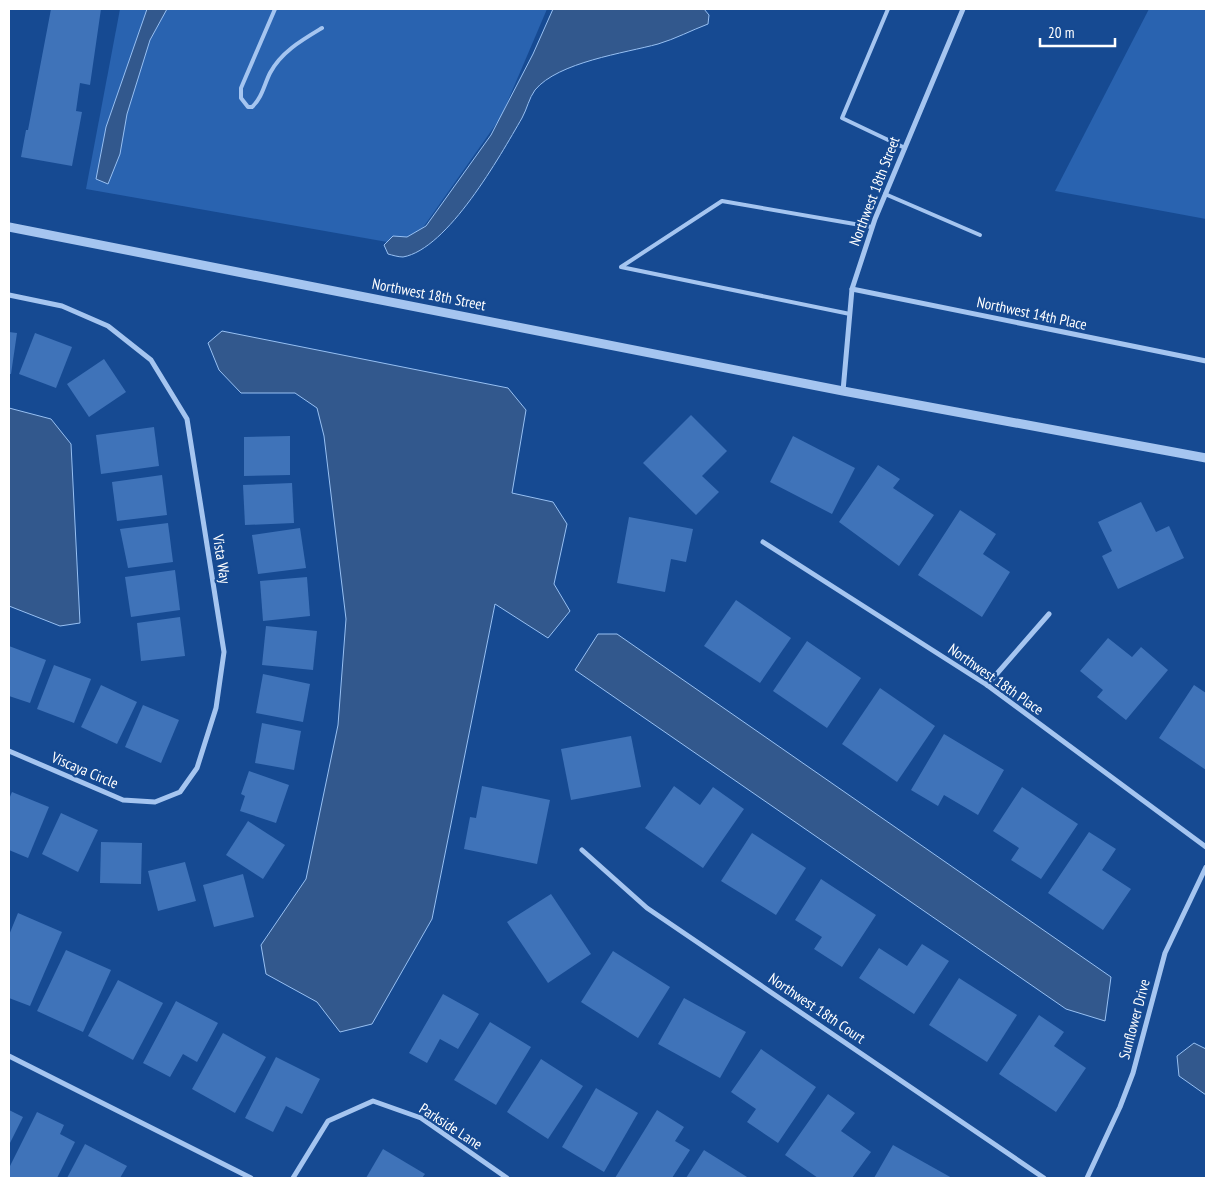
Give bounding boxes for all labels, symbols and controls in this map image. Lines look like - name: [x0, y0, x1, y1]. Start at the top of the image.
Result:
- scale bar: [1040, 15, 1115, 47]
- text: 20 m: [1048, 23, 1074, 42]
- street label: Northwest 18th Street: [844, 134, 904, 248]
- street label: Northwest 18th Street: [370, 274, 488, 314]
- street label: Northwest 14th Place: [975, 292, 1089, 334]
- street label: Vista Way: [209, 532, 235, 585]
- street label: Northwest 18th Place: [945, 639, 1047, 719]
- street label: Viscaya Circle: [48, 747, 121, 793]
- street label: Northwest 18th Court: [765, 969, 869, 1047]
- street label: Sunflower Drive: [1114, 977, 1154, 1061]
- street label: Parkside Lane: [416, 1099, 486, 1153]

